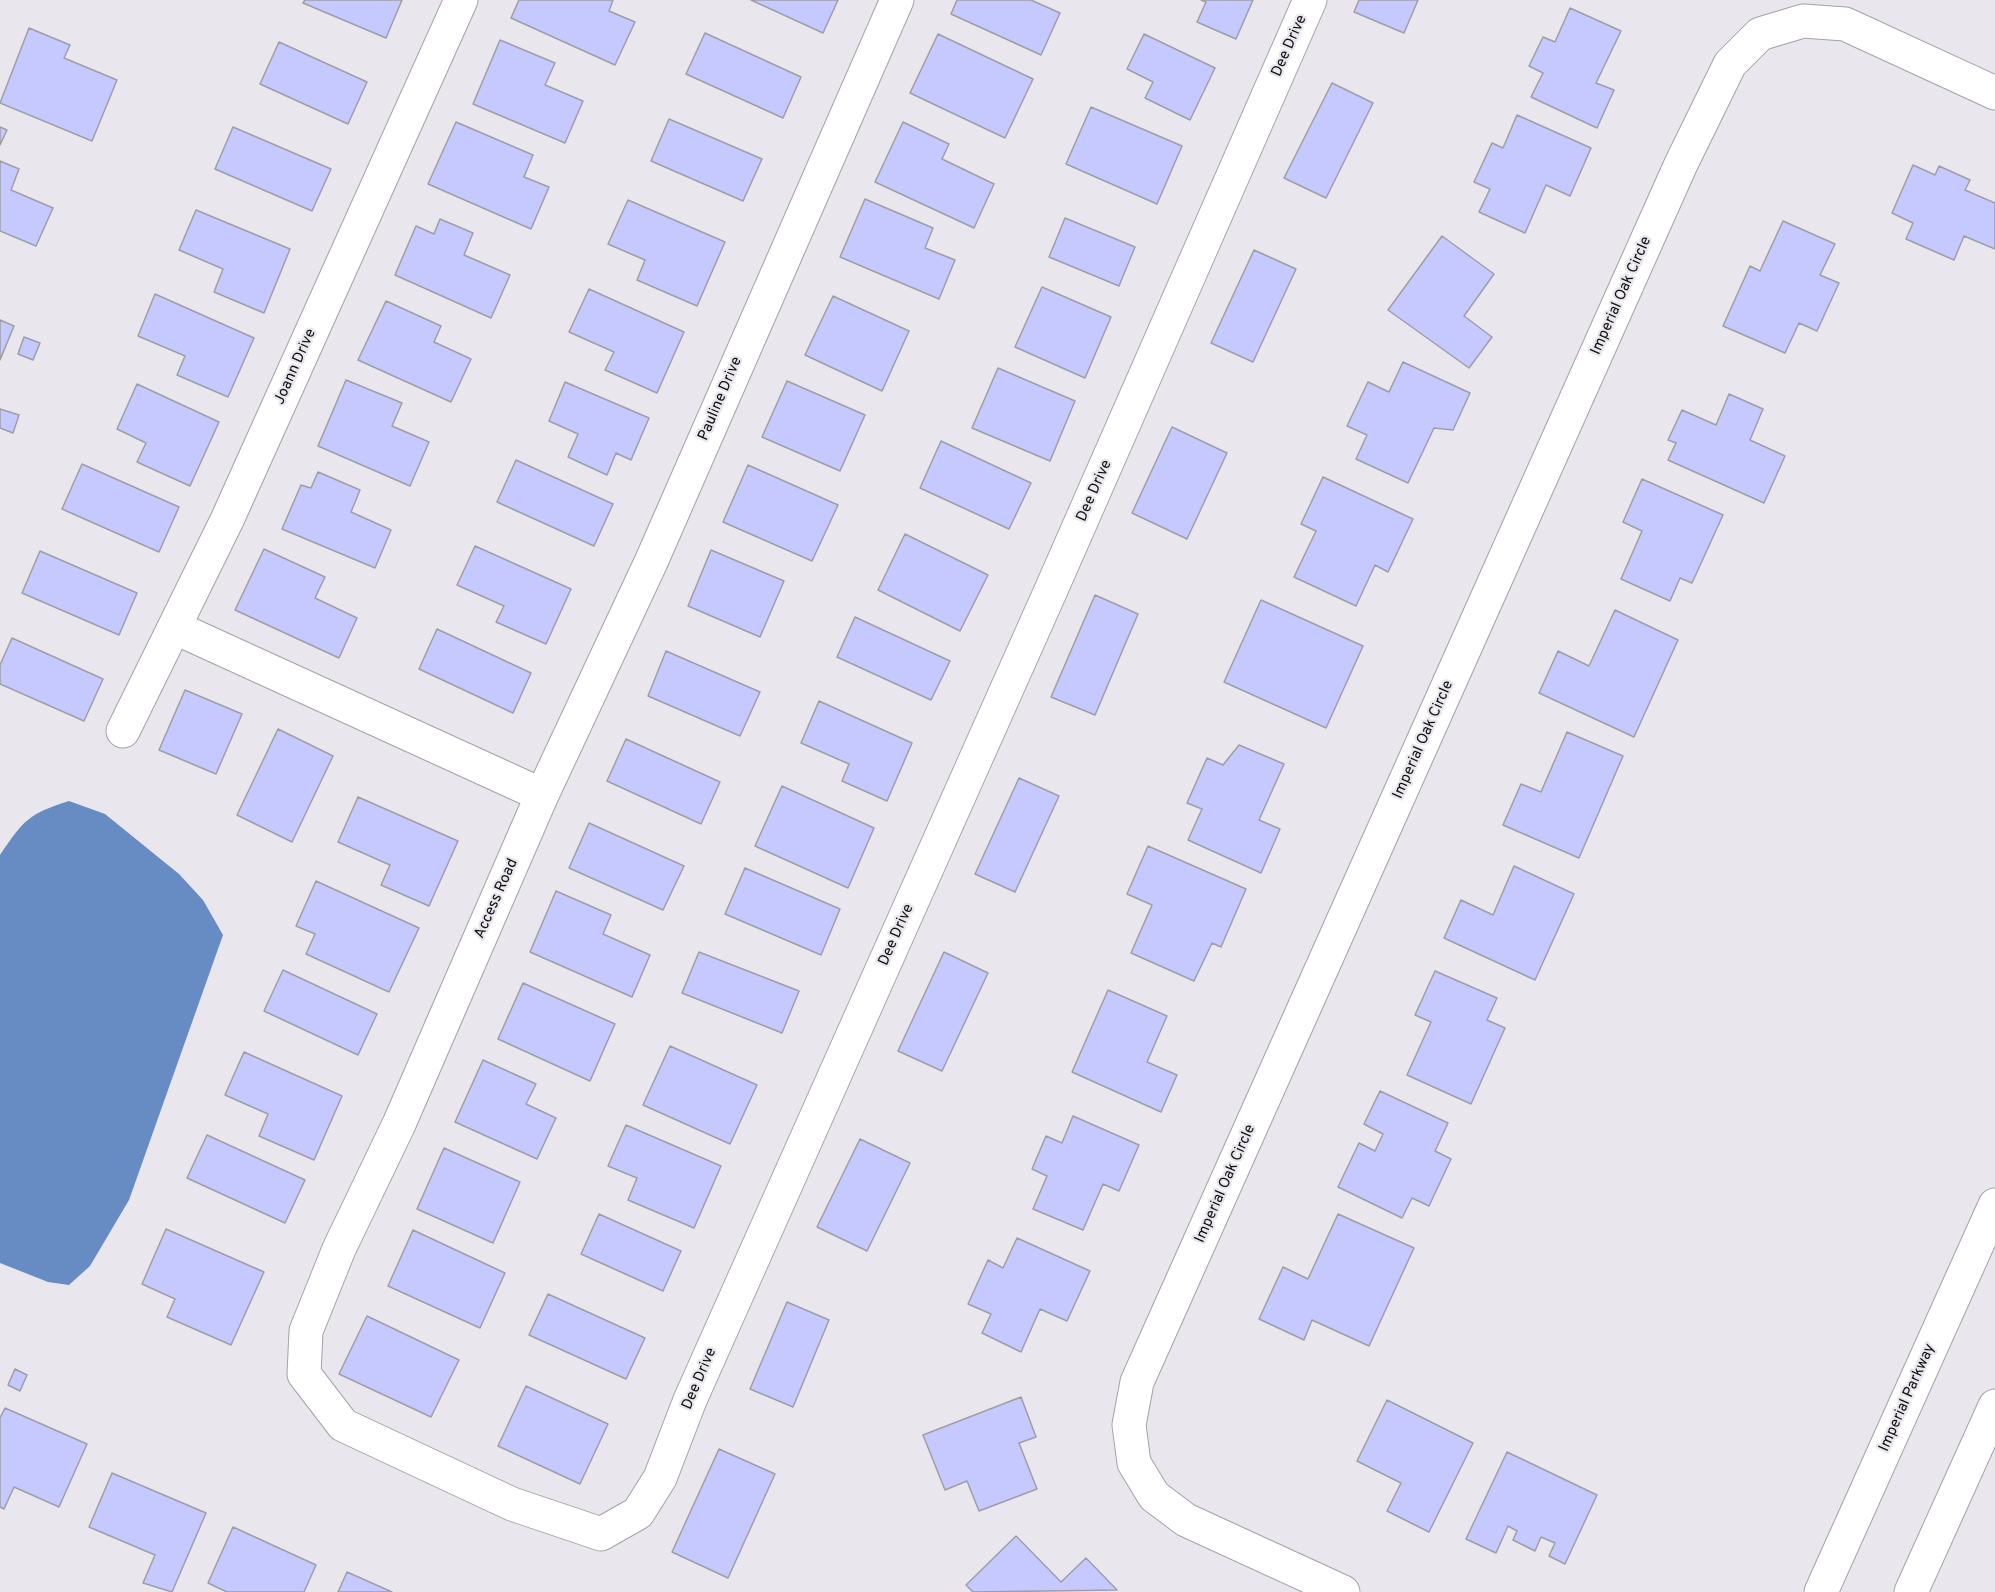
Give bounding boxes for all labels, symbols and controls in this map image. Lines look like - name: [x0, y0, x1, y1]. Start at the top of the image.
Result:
- street label: Dee Drive: [1268, 12, 1312, 80]
- street label: Imperial Oak Circle: [1588, 234, 1656, 358]
- street label: Joann Drive: [271, 326, 321, 408]
- street label: Pauline Drive: [695, 355, 747, 443]
- street label: Dee Drive: [1073, 457, 1117, 525]
- street label: Imperial Oak Circle: [1390, 678, 1458, 802]
- street label: Access Road: [471, 856, 523, 942]
- street label: Dee Drive: [875, 901, 919, 969]
- street label: Imperial Oak Circle: [1192, 1122, 1260, 1246]
- street label: Imperial Parkway: [1876, 1341, 1940, 1455]
- street label: Dee Drive: [679, 1345, 721, 1413]

